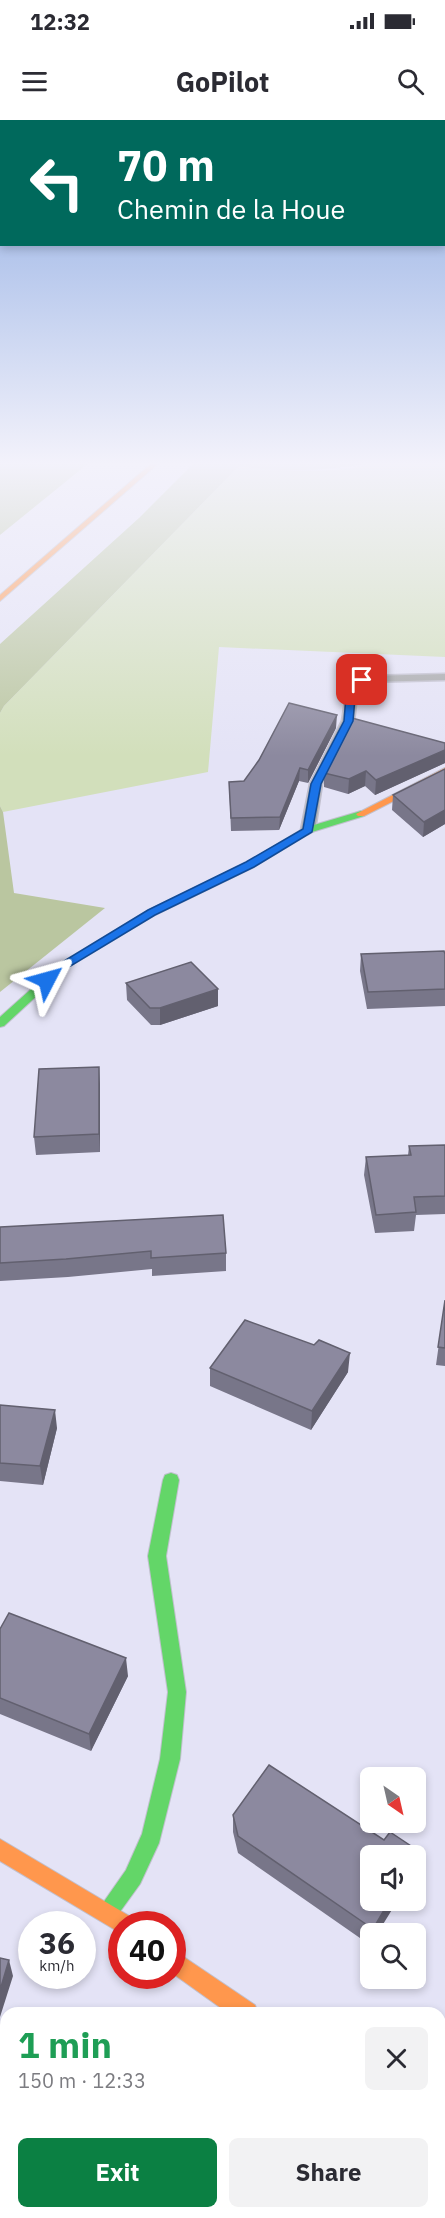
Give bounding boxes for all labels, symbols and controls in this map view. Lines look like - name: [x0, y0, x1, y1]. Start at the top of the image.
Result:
- text: 12:32: [30, 7, 90, 36]
- text: GoPilot: [176, 64, 269, 99]
- icon: menu: [18, 65, 51, 98]
- icon: search: [394, 65, 427, 98]
- text: 70 m: [117, 138, 215, 193]
- icon: left: [18, 144, 96, 222]
- text: Chemin de la Houe: [117, 191, 345, 226]
- pin: [336, 654, 387, 705]
- icon: arrive: [345, 663, 378, 696]
- position arrow: [15, 948, 79, 1012]
- north arrow: [360, 1767, 426, 1833]
- map controls: [360, 1767, 426, 1989]
- button: sound: [360, 1845, 426, 1911]
- speed limit sign: 40: [108, 1911, 186, 1989]
- text: 36: [39, 1923, 75, 1962]
- button: search: [360, 1923, 426, 1989]
- text: km/h: [39, 1956, 75, 1975]
- text: 1 min: [18, 2021, 112, 2068]
- button: close: [365, 2027, 428, 2090]
- text: 150 m · 12:33: [18, 2067, 146, 2094]
- button: Exit: [18, 2138, 217, 2207]
- button: Share: [229, 2138, 428, 2207]

